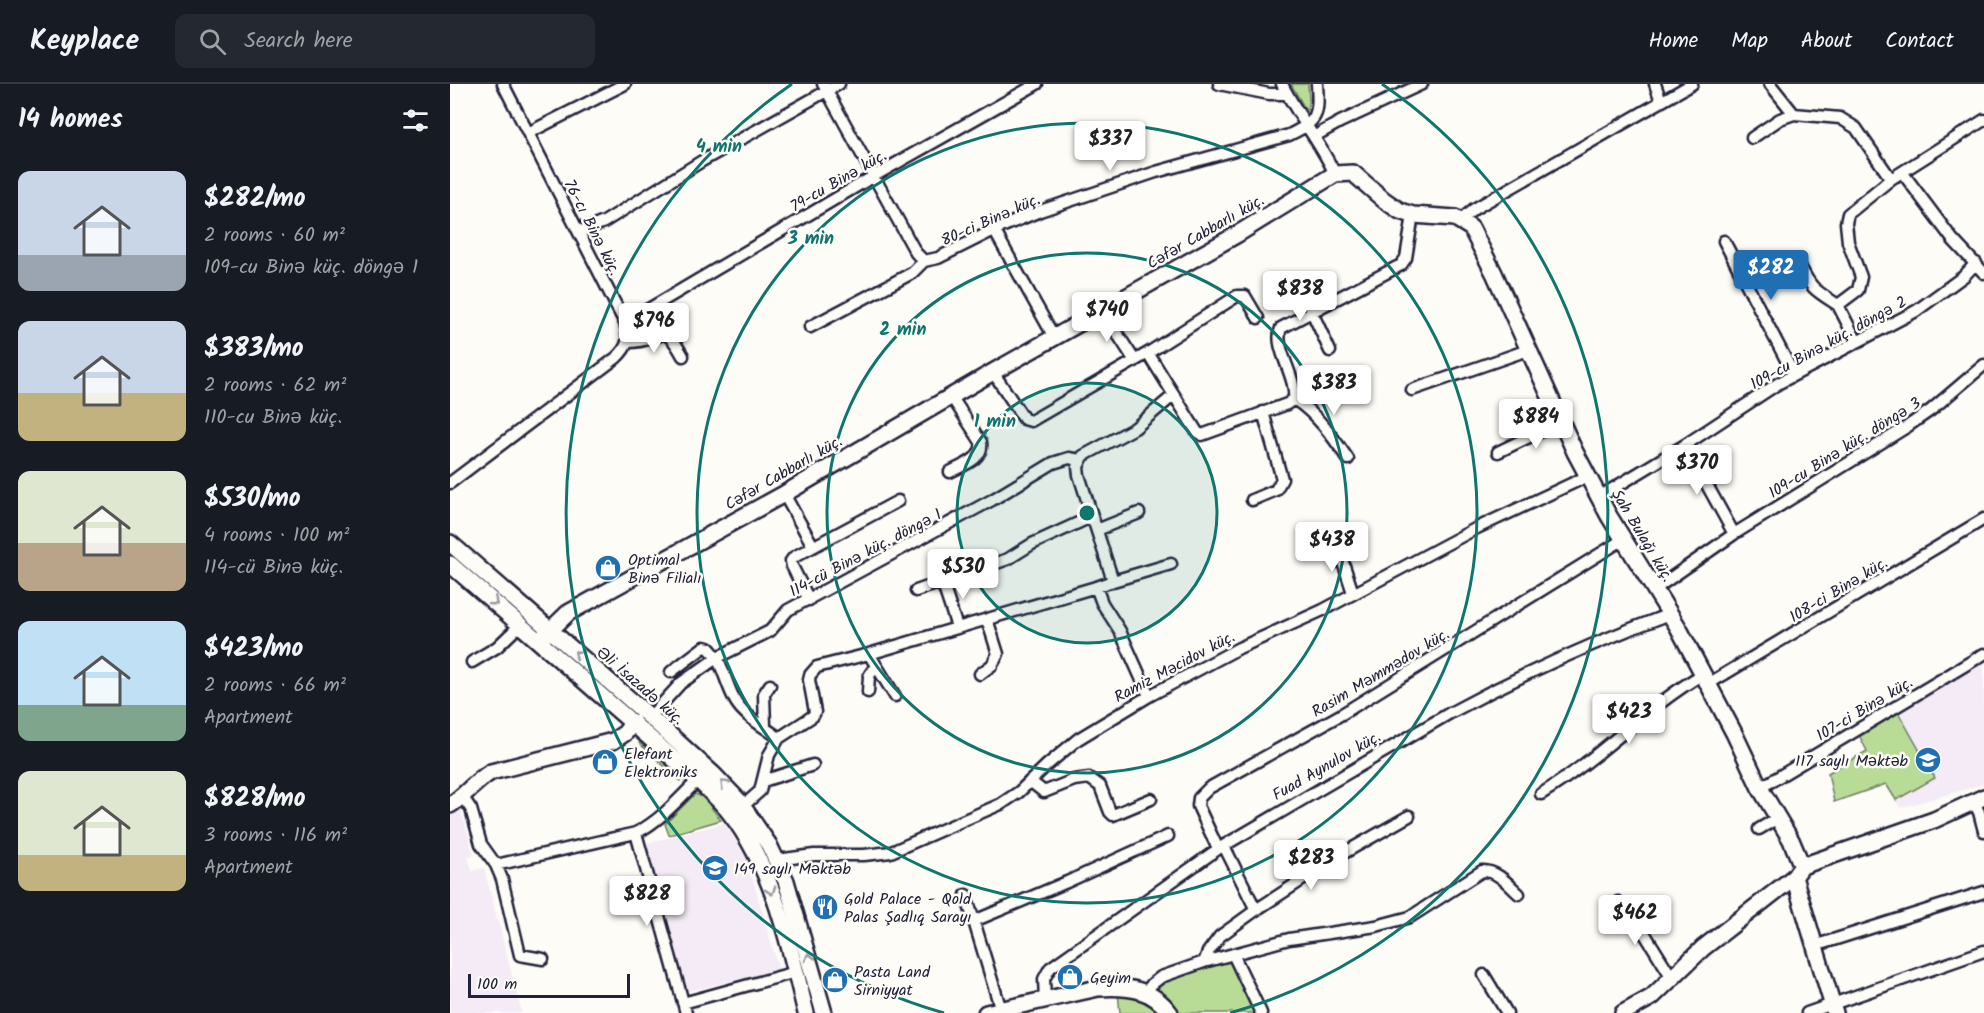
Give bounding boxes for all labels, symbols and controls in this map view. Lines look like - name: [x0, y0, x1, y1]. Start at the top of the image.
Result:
- search box: [175, 14, 595, 68]
- text: Keyplace: [30, 19, 139, 64]
- text: Search here: [244, 24, 353, 59]
- icon: search: [196, 25, 229, 58]
- text: Home: [1649, 25, 1698, 58]
- text: Map: [1731, 25, 1768, 58]
- text: About: [1801, 25, 1852, 58]
- text: Contact: [1885, 25, 1954, 58]
- text: 14 homes: [18, 99, 123, 141]
- icon: filters: [399, 104, 432, 137]
- pin: $337: [1074, 121, 1146, 172]
- text: $337: [1088, 124, 1132, 156]
- text: 4 min: [696, 133, 742, 162]
- street label: 79-cu Binə küç.: [786, 144, 892, 219]
- street label: 76-cı Binə küç.: [557, 175, 627, 280]
- text: $282/mo: [204, 178, 306, 220]
- street label: 80-ci Binə küç.: [937, 187, 1044, 253]
- street label: Cəfər Cabbarlı küç.: [1142, 188, 1269, 276]
- icon: home: [66, 195, 138, 267]
- text: 2 rooms · 60 m²: [204, 220, 345, 252]
- text: 3 min: [787, 225, 834, 254]
- pin: $282: [1735, 250, 1807, 301]
- text: 109-cu Binə küç. döngə 1: [204, 252, 418, 284]
- text: $282: [1748, 253, 1794, 285]
- pin: $838: [1264, 271, 1336, 322]
- text: $838: [1277, 274, 1323, 306]
- street label: 109-cu Binə küç. döngə 2: [1746, 290, 1912, 397]
- pin: $740: [1071, 292, 1143, 343]
- text: $740: [1086, 295, 1128, 327]
- pin: $796: [618, 303, 690, 354]
- text: $796: [633, 306, 675, 338]
- text: 2 min: [880, 316, 926, 345]
- text: $383/mo: [204, 328, 304, 370]
- icon: home: [66, 345, 138, 417]
- pin: $383: [1298, 365, 1370, 416]
- text: $383: [1311, 368, 1357, 400]
- text: 2 rooms · 62 m²: [204, 370, 346, 402]
- street label: 109-cu Binə küç. döngə 3: [1764, 391, 1926, 505]
- pin: $884: [1500, 399, 1572, 450]
- text: 110-cu Binə küç.: [204, 402, 342, 434]
- text: $884: [1513, 402, 1559, 434]
- text: 1 min: [974, 408, 1016, 437]
- street label: Cəfər Cabbarlı küç.: [720, 429, 847, 517]
- pin: $370: [1661, 445, 1733, 496]
- text: $370: [1676, 448, 1718, 480]
- text: $530/mo: [204, 478, 301, 520]
- street label: Şah Bulağı küç.: [1604, 484, 1679, 587]
- icon: home: [66, 495, 138, 567]
- street label: 114-cü Binə küç. döngə 1: [785, 503, 946, 604]
- centre of rings: [1077, 503, 1097, 523]
- text: 4 rooms · 100 m²: [204, 520, 349, 552]
- pin: $438: [1296, 522, 1368, 573]
- text: $438: [1309, 525, 1355, 557]
- place label: Optimal Binə Filialı: [628, 548, 701, 591]
- pin: $530: [927, 549, 999, 600]
- street label: 108-ci Binə küç.: [1785, 551, 1893, 630]
- text: 114-cü Binə küç.: [204, 552, 343, 584]
- text: $530: [941, 552, 985, 584]
- shop icon: Optimal Binə Filialı: [593, 553, 623, 583]
- one-way arrow: [487, 595, 498, 606]
- street label: Rasim Məmmədov küç.: [1307, 622, 1455, 724]
- street label: Ramiz Məcidov küç.: [1110, 625, 1240, 710]
- text: $423/mo: [204, 628, 303, 670]
- street label: Əli İsazadə küç.: [591, 641, 690, 731]
- icon: home: [66, 645, 138, 717]
- one-way arrow: [574, 650, 585, 661]
- text: 2 rooms · 66 m²: [204, 670, 346, 702]
- street label: 107-ci Binə küç.: [1812, 670, 1918, 748]
- pin: $423: [1593, 694, 1665, 745]
- text: $423: [1606, 697, 1652, 729]
- text: Apartment: [204, 702, 293, 734]
- street label: Fuad Aynulov küç.: [1268, 725, 1386, 808]
- place label: Elefant Elektroniks: [624, 742, 698, 785]
- school or university icon: 117 saylı Məktəb: [1913, 745, 1943, 775]
- shop icon: Elefant Elektroniks: [590, 747, 620, 777]
- place label: 117 saylı Məktəb: [1795, 749, 1909, 774]
- text: $828/mo: [204, 778, 306, 820]
- one-way arrow: [720, 781, 731, 792]
- icon: home: [66, 795, 138, 867]
- text: 3 rooms · 116 m²: [204, 820, 347, 852]
- pin: $283: [1275, 840, 1347, 891]
- text: $283: [1288, 843, 1334, 875]
- text: Apartment: [204, 852, 293, 884]
- school or university icon: 149 saylı Məktəb: [700, 853, 730, 883]
- place label: 149 saylı Məktəb: [734, 857, 852, 882]
- pin: $828: [611, 876, 683, 927]
- text: $828: [623, 879, 671, 911]
- one-way arrow: [764, 885, 776, 896]
- place label: Gold Palace - Qold Palas Şadlıq Sarayı: [844, 887, 972, 930]
- restaurant icon: Gold Palace - Qold Palas Şadlıq Sarayı: [810, 892, 840, 922]
- pin: $462: [1599, 895, 1671, 946]
- text: $462: [1612, 898, 1658, 930]
- one-way arrow: [803, 952, 816, 962]
- place label: Pasta Land Sirniyyat: [854, 960, 931, 1003]
- shop icon: Geyim: [1055, 962, 1085, 992]
- shop icon: Pasta Land Sirniyyat: [820, 965, 850, 995]
- place label: Geyim: [1090, 966, 1131, 991]
- scale bar: [468, 971, 630, 998]
- text: 100 m: [477, 972, 517, 997]

